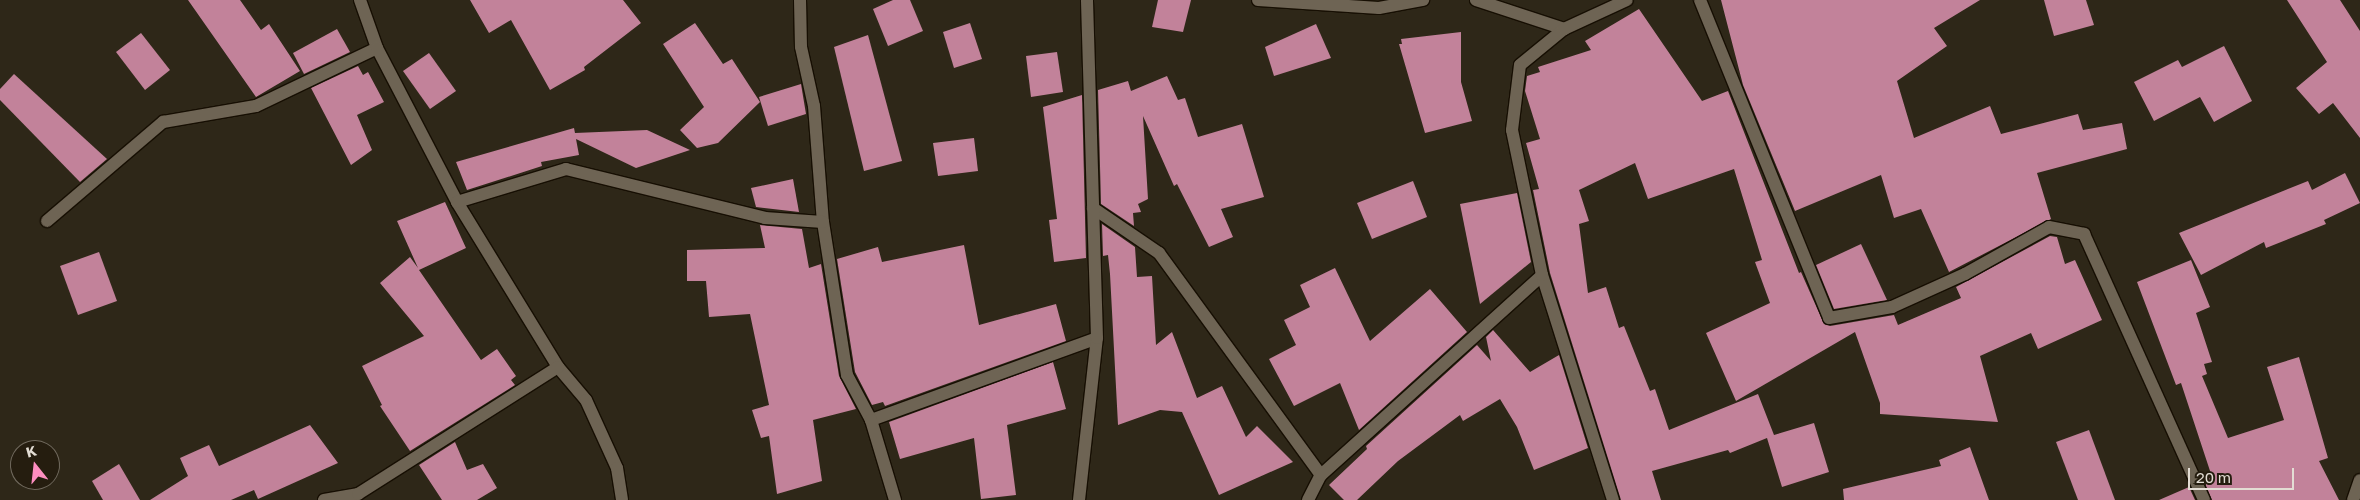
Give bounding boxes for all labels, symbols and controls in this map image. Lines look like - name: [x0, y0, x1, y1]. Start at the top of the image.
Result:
- north arrow: [10, 440, 60, 490]
- text: K: [24, 441, 38, 461]
- scale bar: [2190, 458, 2296, 490]
- text: 20 m: [2196, 468, 2231, 486]

